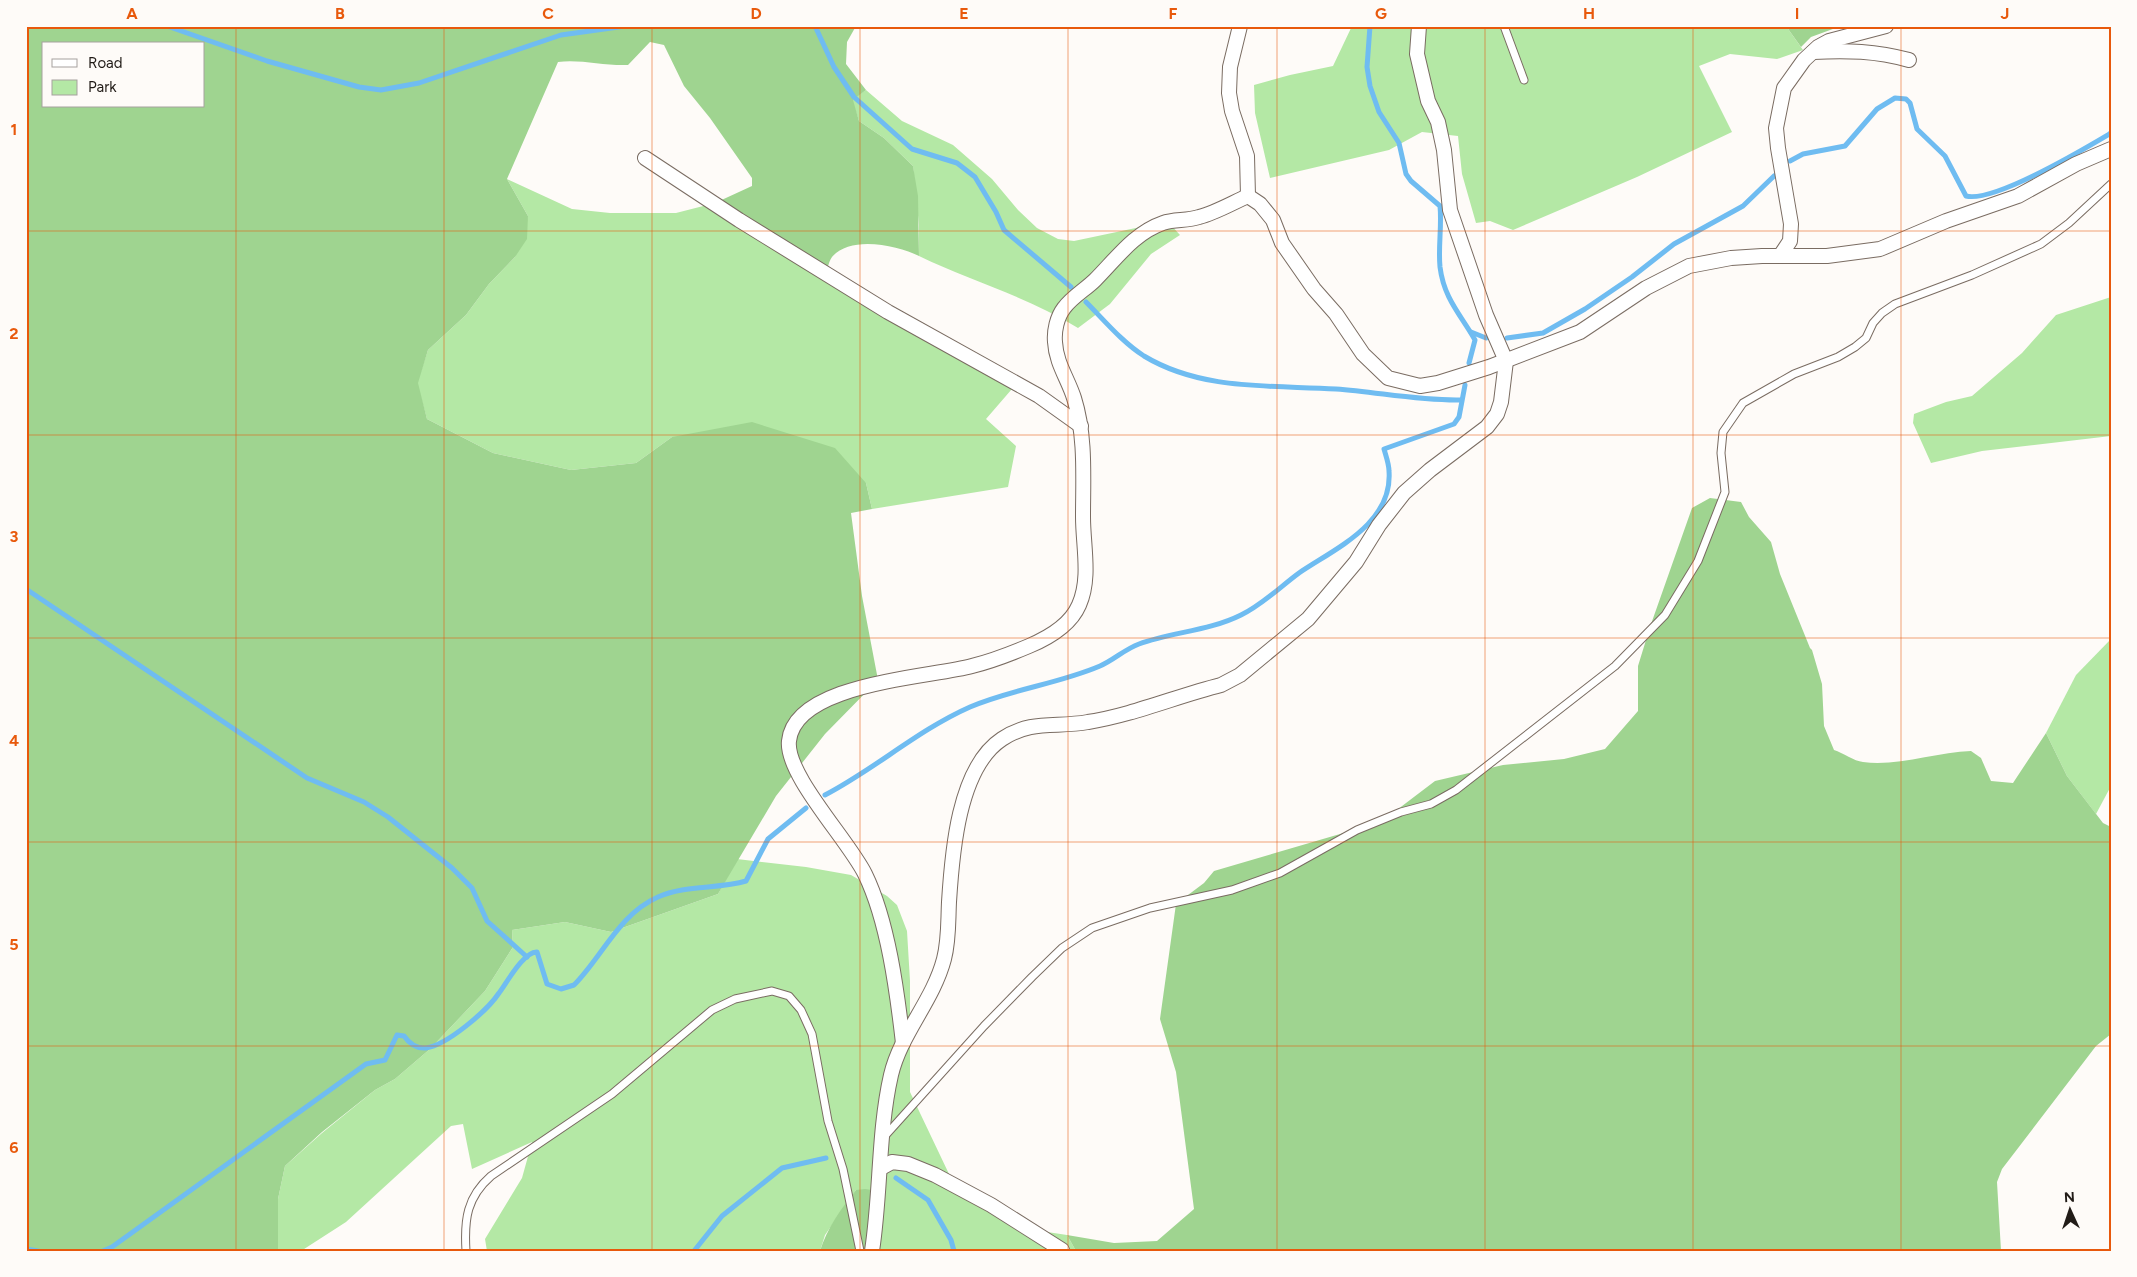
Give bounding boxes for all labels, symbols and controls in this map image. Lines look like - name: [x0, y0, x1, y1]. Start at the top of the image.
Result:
- text: A: [126, 4, 138, 23]
- text: B: [335, 4, 345, 23]
- text: C: [542, 4, 554, 23]
- text: D: [750, 4, 762, 23]
- text: E: [959, 4, 969, 23]
- text: F: [1169, 4, 1178, 23]
- text: G: [1375, 4, 1387, 23]
- text: H: [1583, 4, 1595, 23]
- text: I: [1795, 4, 1799, 23]
- text: J: [2001, 4, 2009, 23]
- legend: [42, 42, 205, 108]
- text: Road: [88, 54, 123, 72]
- text: Park: [88, 78, 117, 96]
- text: 1: [11, 120, 17, 139]
- text: 2: [9, 324, 19, 343]
- text: 3: [10, 527, 19, 546]
- text: 4: [9, 731, 19, 750]
- text: 5: [9, 935, 19, 954]
- text: 6: [9, 1138, 19, 1157]
- north arrow: [2044, 1184, 2094, 1234]
- text: N: [2063, 1189, 2075, 1206]

